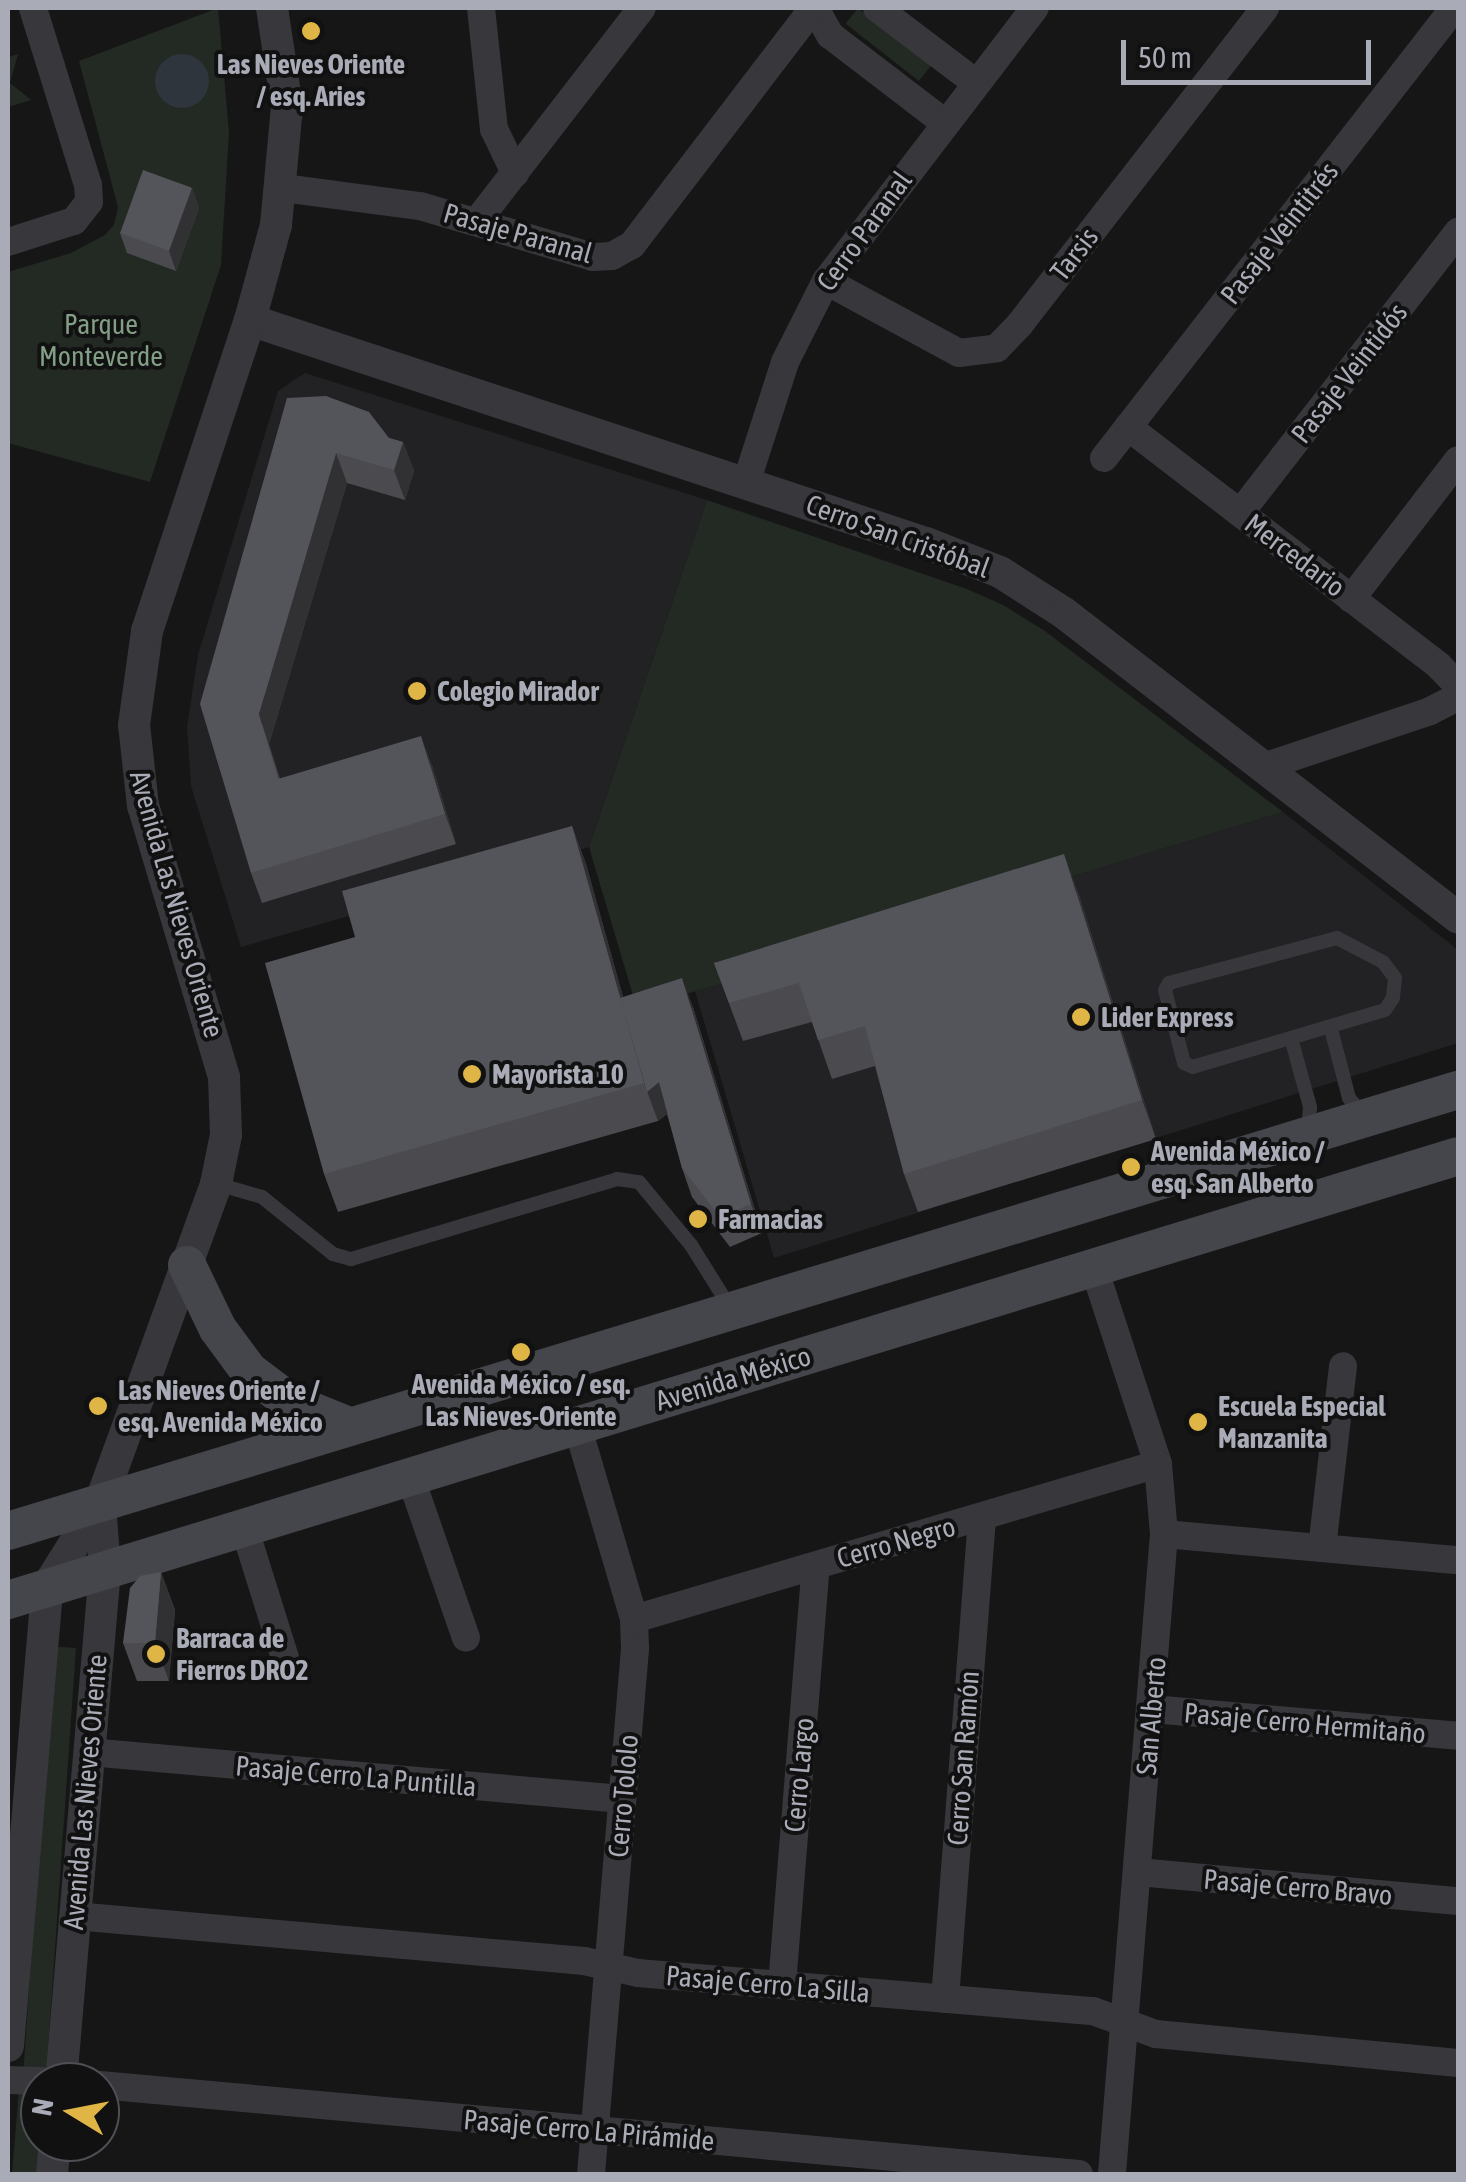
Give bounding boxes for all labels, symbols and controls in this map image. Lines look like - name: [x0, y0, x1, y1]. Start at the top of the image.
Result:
- marker: Las Nieves Oriente / esq. Aries: [300, 20, 322, 42]
- scale bar: [1126, 20, 1376, 82]
- text: 50 m: [1138, 40, 1192, 74]
- place label: Las Nieves Oriente / esq. Aries: [217, 47, 405, 113]
- street label: Pasaje Veintitrés: [1213, 155, 1345, 311]
- street label: Cerro Paranal: [809, 165, 919, 297]
- street label: Pasaje Paranal: [440, 196, 596, 270]
- street label: Tarsis: [1043, 221, 1105, 287]
- street label: Pasaje Veintidós: [1284, 296, 1414, 450]
- park label: Parque Monteverde: [39, 307, 163, 373]
- street label: Cerro San Cristóbal: [802, 487, 994, 585]
- street label: Mercedario: [1238, 506, 1352, 604]
- place label: Colegio Mirador: [437, 674, 599, 708]
- marker: Colegio Mirador: [406, 680, 428, 702]
- street label: Avenida Las Nieves Oriente: [123, 767, 231, 1041]
- place label: Lider Express: [1101, 1000, 1234, 1034]
- marker: Lider Express: [1070, 1006, 1092, 1028]
- place label: Mayorista 10: [492, 1057, 624, 1091]
- marker: Mayorista 10: [461, 1063, 483, 1085]
- place label: Avenida México / esq. San Alberto: [1151, 1134, 1325, 1200]
- marker: Avenida México / esq. San Alberto: [1120, 1156, 1142, 1178]
- place label: Farmacias: [718, 1202, 823, 1236]
- marker: Farmacias: [687, 1208, 709, 1230]
- street label: Avenida México: [651, 1339, 815, 1417]
- marker: Avenida México / esq. Las Nieves-Oriente: [510, 1341, 532, 1363]
- place label: Avenida México / esq. Las Nieves-Oriente: [412, 1367, 630, 1433]
- place label: Las Nieves Oriente / esq. Avenida México: [118, 1373, 323, 1439]
- place label: Escuela Especial Manzanita: [1218, 1389, 1386, 1455]
- marker: Las Nieves Oriente / esq. Avenida México: [87, 1395, 109, 1417]
- marker: Escuela Especial Manzanita: [1187, 1411, 1209, 1433]
- street label: Cerro Negro: [833, 1509, 959, 1575]
- place label: Barraca de Fierros DRO2: [176, 1621, 309, 1687]
- marker: Barraca de Fierros DRO2: [145, 1643, 167, 1665]
- street label: Avenida Las Nieves Oriente: [56, 1653, 114, 1931]
- street label: San Alberto: [1129, 1656, 1173, 1776]
- street label: Cerro San Ramón: [940, 1670, 986, 1846]
- street label: Pasaje Cerro Hermitaño: [1183, 1696, 1427, 1750]
- street label: Cerro Largo: [777, 1716, 821, 1834]
- street label: Cerro Tololo: [601, 1733, 645, 1859]
- street label: Pasaje Cerro La Puntilla: [234, 1749, 478, 1803]
- street label: Pasaje Cerro Bravo: [1202, 1862, 1394, 1912]
- street label: Pasaje Cerro La Silla: [665, 1958, 871, 2010]
- north arrow: [20, 2062, 120, 2162]
- text: N: [25, 2096, 60, 2118]
- street label: Pasaje Cerro La Pirámide: [462, 2102, 716, 2158]

